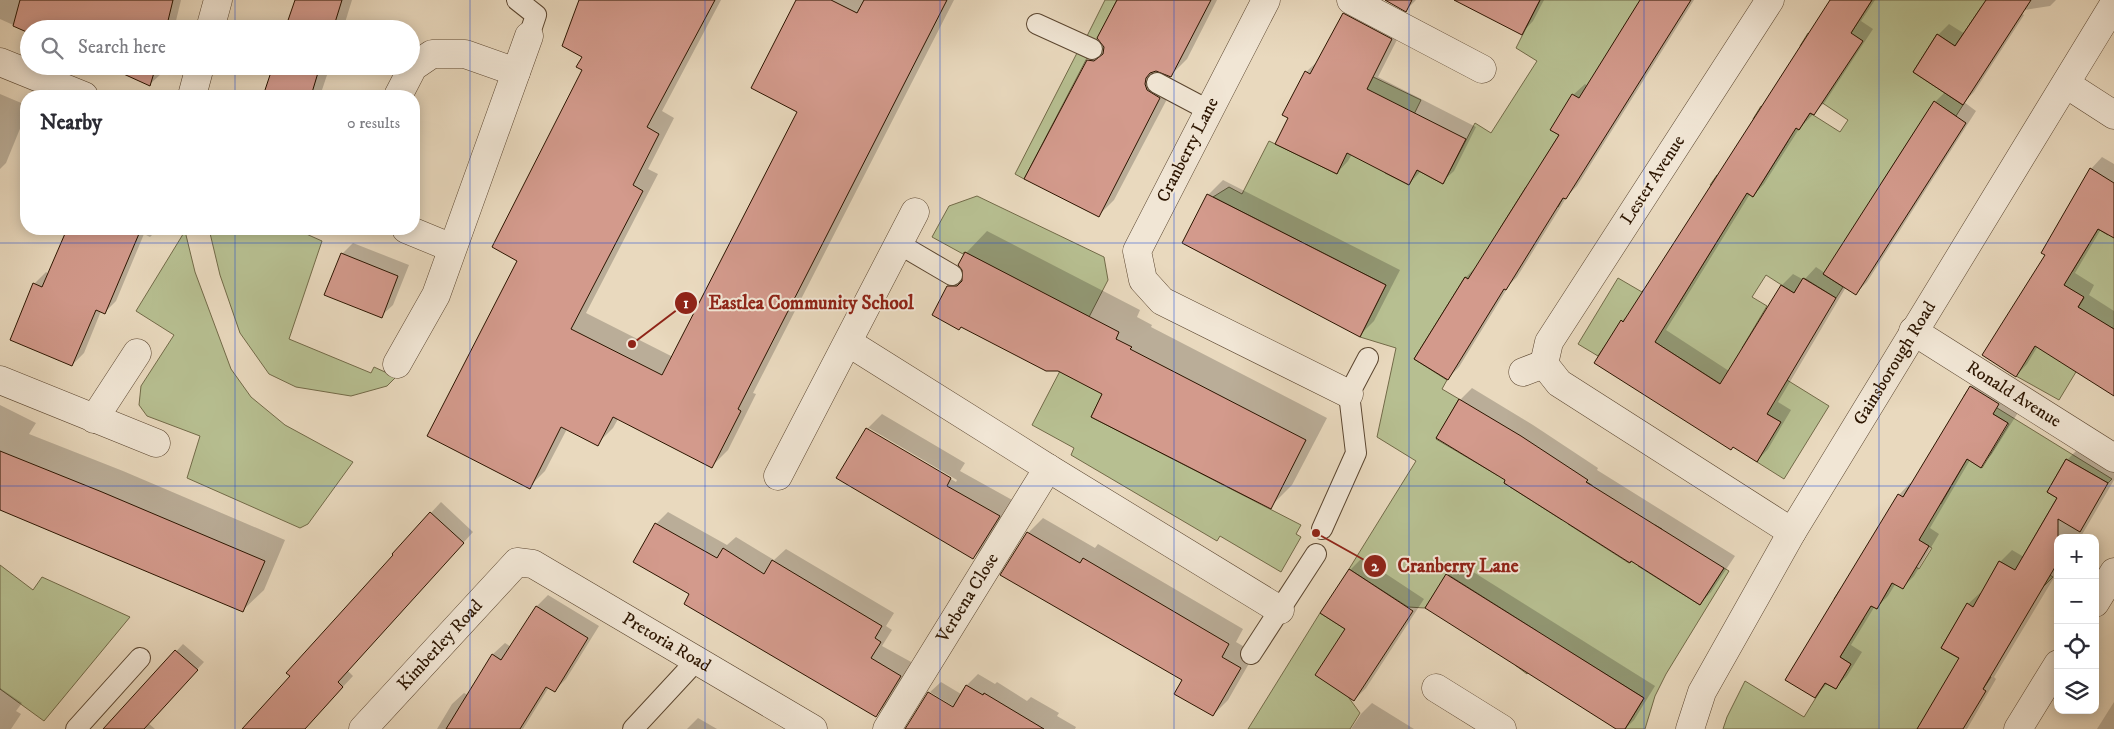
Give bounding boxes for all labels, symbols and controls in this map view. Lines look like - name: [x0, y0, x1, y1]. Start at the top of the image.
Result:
- search box: [20, 20, 420, 75]
- icon: search: [38, 34, 66, 62]
- text: Search here: [78, 36, 166, 59]
- street label: Cranberry Lane: [1152, 94, 1224, 206]
- text: Nearby: [40, 110, 102, 136]
- text: 0 results: [347, 113, 400, 133]
- street label: Lester Avenue: [1616, 131, 1690, 229]
- callout: Eastlea Community School: [674, 286, 924, 320]
- text: Eastlea Community School: [708, 292, 914, 315]
- text: 1: [683, 294, 689, 313]
- street label: Gainsborough Road: [1849, 297, 1941, 429]
- street label: Ronald Avenue: [1962, 356, 2065, 433]
- map controls: [2054, 534, 2099, 714]
- button: +: [2054, 534, 2099, 579]
- street label: Verbena Close: [931, 549, 1004, 648]
- callout: Cranberry Lane: [1362, 549, 1528, 583]
- text: Cranberry Lane: [1397, 555, 1519, 578]
- text: 2: [1371, 557, 1379, 576]
- button: −: [2054, 579, 2099, 624]
- street label: Kimberley Road: [393, 595, 488, 695]
- street label: Pretoria Road: [618, 608, 715, 677]
- button: locate: [2054, 624, 2099, 669]
- button: layers: [2054, 669, 2099, 714]

